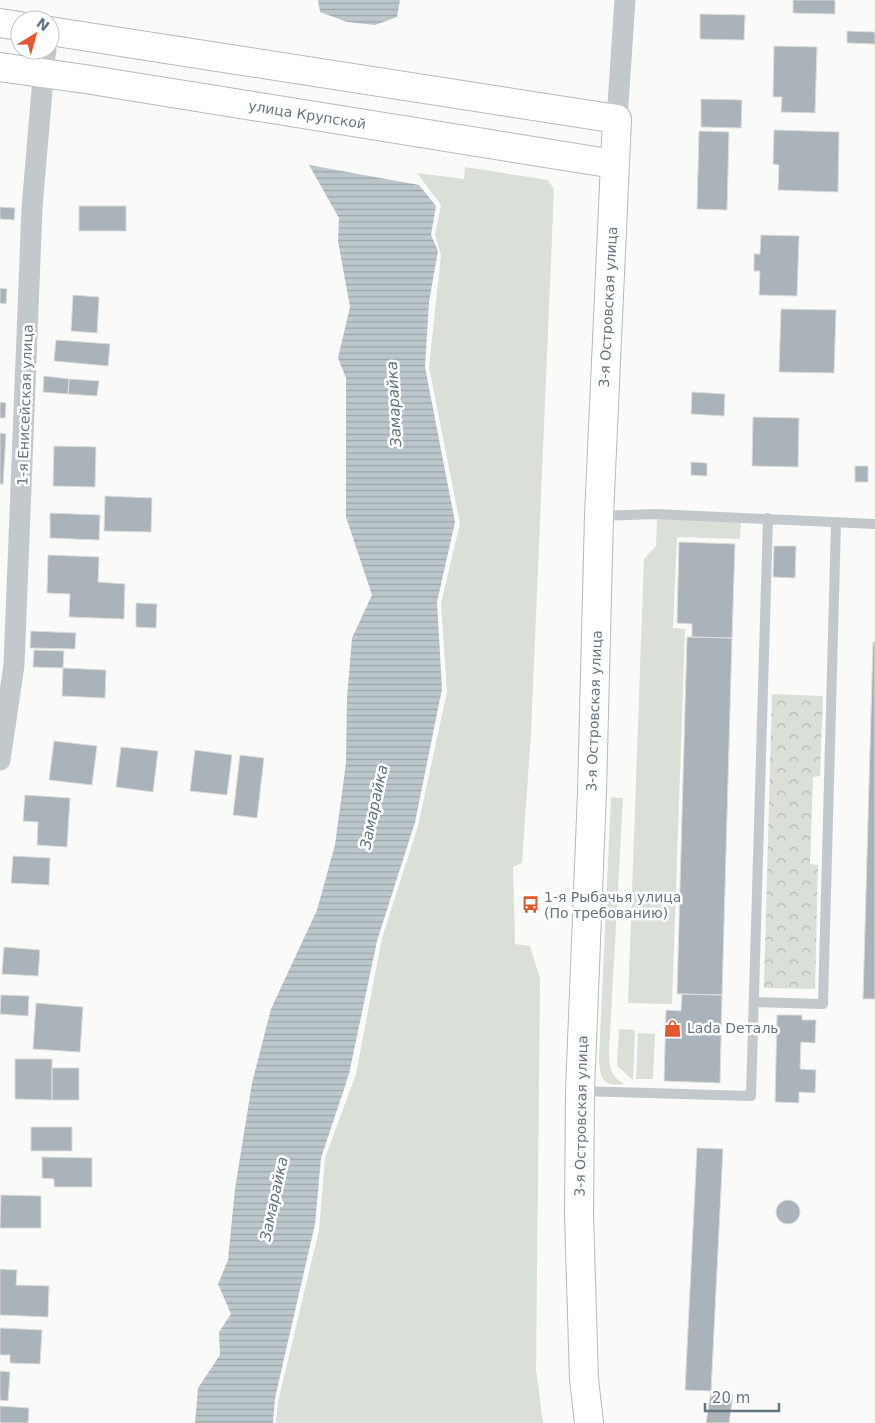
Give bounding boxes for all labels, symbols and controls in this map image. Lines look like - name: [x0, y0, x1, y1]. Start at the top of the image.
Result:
- north arrow: [10, 10, 60, 60]
- text: N: [33, 15, 52, 35]
- street label: улица Крупской: [247, 97, 367, 132]
- street label: 3-я Островская улица: [596, 226, 620, 388]
- street label: 1-я Енисейская улица: [14, 324, 36, 486]
- water label: Замарайка: [383, 361, 405, 447]
- street label: 3-я Островская улица: [583, 630, 605, 792]
- water label: Замарайка: [356, 763, 392, 851]
- place label: 1-я Рыбачья улица (По требованию): [544, 889, 681, 921]
- bus stop icon: 1-я Рыбачья улица (По требованию): [520, 895, 540, 915]
- shop icon: Lada Dеталь: [663, 1018, 683, 1038]
- place label: Lada Dеталь: [687, 1020, 779, 1036]
- street label: 3-я Островская улица: [572, 1035, 590, 1197]
- water label: Замарайка: [256, 1155, 292, 1243]
- scale bar: [705, 1380, 779, 1412]
- text: 20 m: [712, 1389, 750, 1407]

